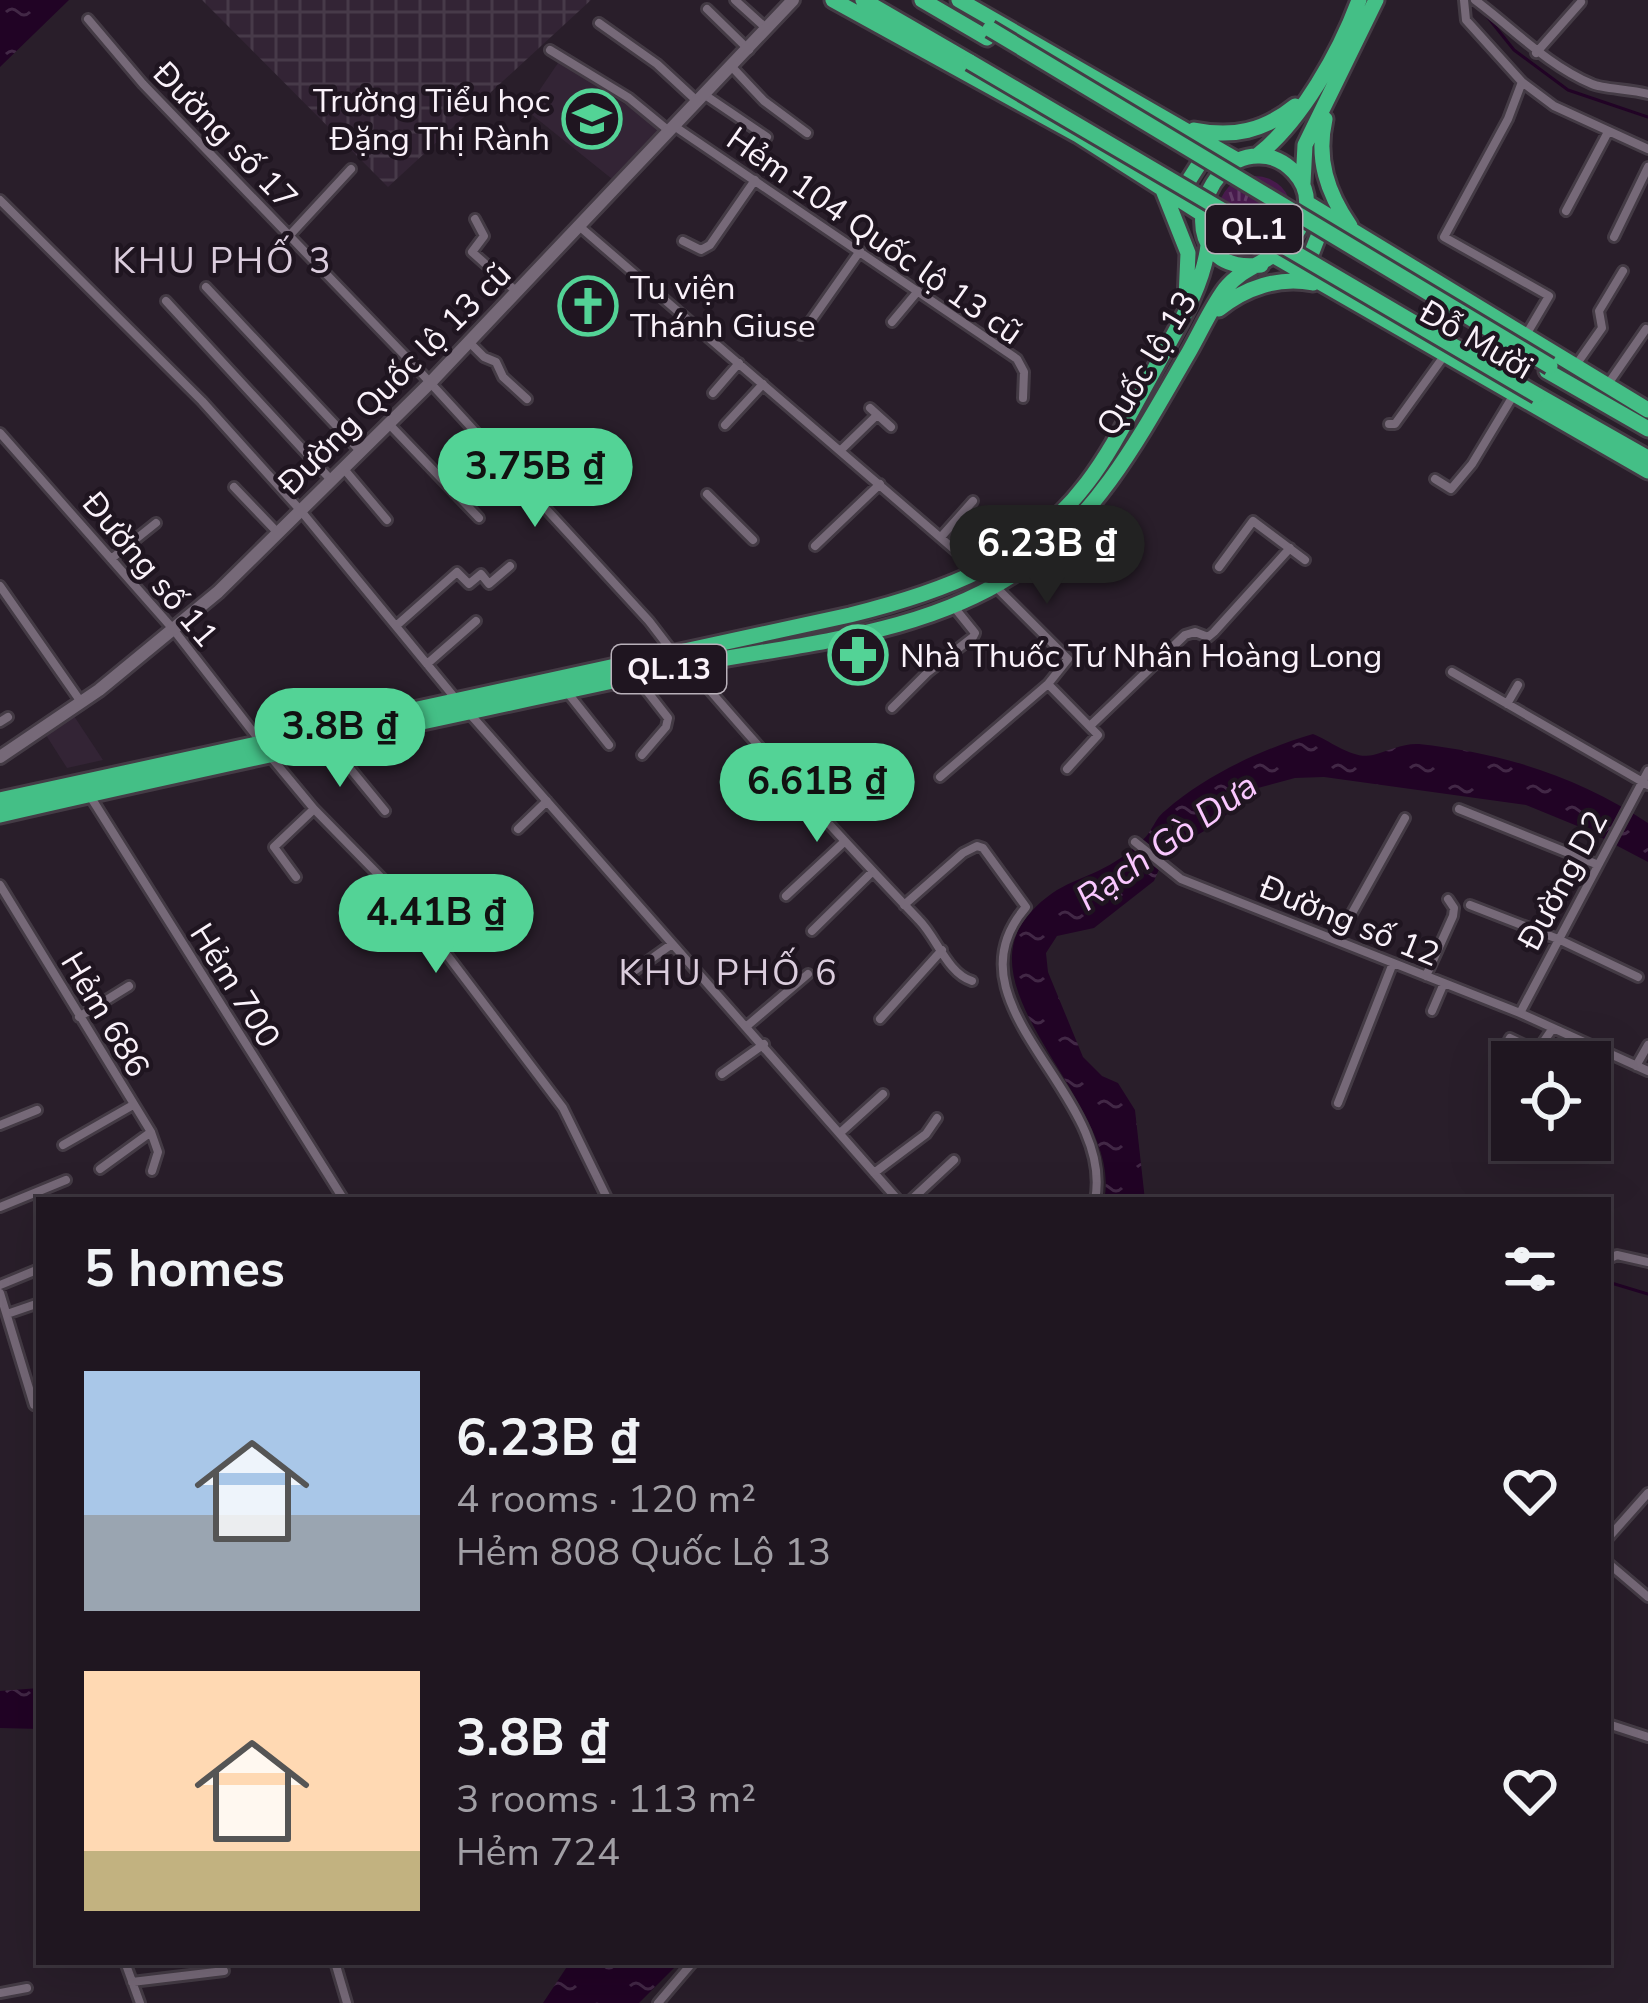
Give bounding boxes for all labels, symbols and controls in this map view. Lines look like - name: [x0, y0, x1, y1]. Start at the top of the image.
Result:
- street label: Đường số 17: [142, 51, 307, 220]
- place label: Trường Tiểu học Đặng Thị Rành: [313, 79, 550, 162]
- school or university icon: Trường Tiểu học Đặng Thị Rành: [561, 88, 623, 150]
- street label: Hẻm 104 Quốc lộ 13 cũ: [717, 117, 1031, 355]
- road number: QL.1: [1206, 205, 1302, 253]
- district label: KHU PHỐ 3: [112, 235, 334, 286]
- street label: Đường Quốc lộ 13 cũ: [268, 253, 521, 506]
- place label: Tu viện Thánh Giuse: [630, 266, 816, 349]
- church icon: Tu viện Thánh Giuse: [557, 275, 619, 337]
- street label: Quốc lộ 13: [1086, 283, 1208, 445]
- street label: Đỗ Mười: [1410, 289, 1541, 391]
- pin: 3.75B ₫: [424, 428, 646, 530]
- text: 3.75B ₫: [465, 440, 605, 493]
- street label: Đường số 11: [71, 482, 228, 657]
- pin: 6.23B ₫: [936, 505, 1158, 607]
- text: 6.23B ₫: [977, 517, 1117, 570]
- pharmacy icon: Nhà Thuốc Tư Nhân Hoàng Long: [827, 624, 889, 686]
- place label: Nhà Thuốc Tư Nhân Hoàng Long: [900, 634, 1382, 679]
- road number: QL.13: [612, 645, 726, 693]
- pin: 3.8B ₫: [242, 688, 438, 790]
- text: 3.8B ₫: [281, 700, 399, 753]
- pin: 6.61B ₫: [706, 743, 928, 845]
- text: 6.61B ₫: [747, 755, 887, 808]
- water label: Rạch Gò Dưa: [1066, 762, 1267, 923]
- street label: Đường D2: [1507, 803, 1619, 959]
- street label: Đường số 12: [1252, 865, 1446, 978]
- pin: 4.41B ₫: [325, 874, 547, 976]
- text: 4.41B ₫: [366, 886, 506, 939]
- street label: Hẻm 700: [179, 915, 291, 1057]
- street label: Hẻm 686: [50, 944, 160, 1086]
- district label: KHU PHỐ 6: [618, 947, 840, 998]
- map controls: [1491, 1041, 1611, 1161]
- button: locate: [1491, 1041, 1611, 1161]
- text: 5 homes: [84, 1234, 285, 1304]
- icon: filters: [1497, 1236, 1563, 1302]
- text: 6.23B ₫: [456, 1403, 640, 1473]
- icon: home: [180, 1419, 324, 1563]
- icon: heart: [1497, 1458, 1563, 1524]
- text: 4 rooms · 120 m²: [456, 1473, 756, 1526]
- text: Hẻm 808 Quốc Lộ 13: [456, 1526, 831, 1579]
- text: 3.8B ₫: [456, 1703, 609, 1773]
- icon: home: [180, 1719, 324, 1863]
- icon: heart: [1497, 1758, 1563, 1824]
- text: 3 rooms · 113 m²: [456, 1773, 756, 1826]
- text: Hẻm 724: [456, 1826, 620, 1879]

